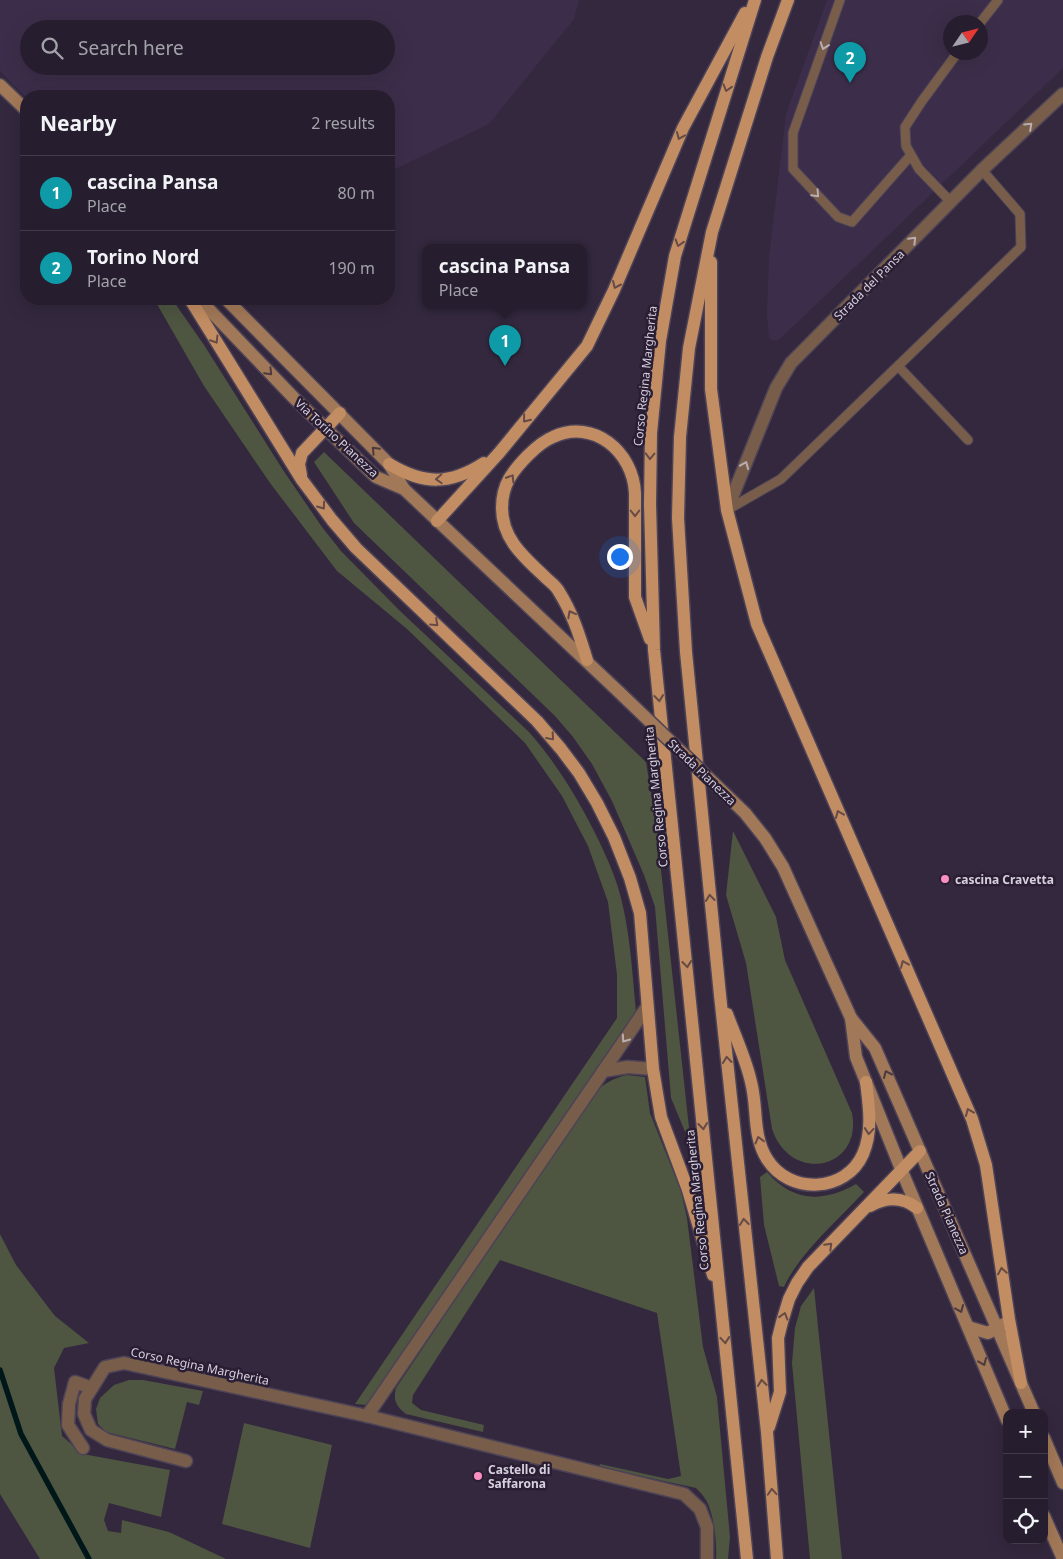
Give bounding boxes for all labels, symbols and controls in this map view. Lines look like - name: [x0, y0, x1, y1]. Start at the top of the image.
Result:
- north arrow: [943, 15, 988, 60]
- search box: [20, 20, 395, 75]
- icon: search: [38, 34, 66, 62]
- text: Search here: [78, 35, 184, 61]
- one-way arrow: [820, 41, 830, 50]
- pin: 2: [834, 42, 866, 83]
- one-way arrow: [723, 83, 733, 92]
- text: Nearby: [40, 109, 116, 137]
- text: 2 results: [311, 112, 375, 134]
- one-way arrow: [1024, 123, 1033, 132]
- one-way arrow: [676, 131, 686, 140]
- text: cascina Pansa: [87, 169, 218, 195]
- text: 1: [51, 182, 61, 204]
- text: 80 m: [338, 182, 375, 204]
- one-way arrow: [810, 188, 819, 197]
- text: Place: [87, 195, 127, 217]
- one-way arrow: [907, 237, 916, 246]
- one-way arrow: [674, 238, 684, 247]
- text: Torino Nord: [87, 244, 199, 270]
- popup: [422, 244, 587, 309]
- street label: Strada del Pansa: [830, 246, 908, 324]
- text: cascina Pansa: [439, 253, 570, 279]
- text: 2: [51, 257, 61, 279]
- text: 190 m: [328, 257, 375, 279]
- text: Place: [87, 270, 127, 292]
- text: Place: [439, 279, 478, 301]
- one-way arrow: [612, 280, 623, 289]
- street label: Corso Regina Margherita: [629, 305, 661, 447]
- pin: 1: [489, 325, 521, 366]
- one-way arrow: [209, 335, 219, 344]
- one-way arrow: [263, 366, 272, 375]
- street label: Via Torino Pianezza: [292, 395, 382, 481]
- one-way arrow: [524, 413, 532, 422]
- one-way arrow: [372, 447, 381, 456]
- one-way arrow: [645, 452, 655, 460]
- one-way arrow: [739, 461, 750, 470]
- one-way arrow: [435, 473, 443, 484]
- one-way arrow: [504, 474, 514, 483]
- one-way arrow: [316, 501, 325, 510]
- one-way arrow: [630, 509, 640, 517]
- your location: [607, 544, 633, 570]
- one-way arrow: [567, 611, 577, 620]
- one-way arrow: [429, 617, 438, 626]
- one-way arrow: [653, 694, 664, 702]
- street label: Corso Regina Margherita: [640, 726, 672, 868]
- one-way arrow: [545, 731, 554, 740]
- street label: Strada Pianezza: [664, 735, 740, 809]
- one-way arrow: [835, 810, 846, 819]
- place label: cascina Cravetta: [955, 871, 1054, 888]
- marker: cascina Cravetta: [939, 873, 951, 885]
- one-way arrow: [705, 894, 716, 902]
- one-way arrow: [900, 960, 910, 968]
- one-way arrow: [681, 961, 692, 969]
- one-way arrow: [622, 1033, 631, 1043]
- one-way arrow: [722, 1056, 733, 1064]
- one-way arrow: [882, 1070, 893, 1079]
- one-way arrow: [965, 1109, 975, 1117]
- one-way arrow: [698, 1122, 709, 1130]
- one-way arrow: [863, 1127, 874, 1135]
- street label: Corso Regina Margherita: [681, 1129, 713, 1271]
- one-way arrow: [755, 1136, 765, 1144]
- street label: Strada Pianezza: [921, 1169, 973, 1257]
- one-way arrow: [739, 1217, 750, 1225]
- one-way arrow: [823, 1243, 832, 1252]
- one-way arrow: [997, 1267, 1007, 1276]
- one-way arrow: [954, 1304, 965, 1313]
- one-way arrow: [778, 1312, 788, 1321]
- one-way arrow: [719, 1336, 730, 1344]
- street label: Corso Regina Margherita: [129, 1343, 271, 1389]
- one-way arrow: [976, 1357, 987, 1366]
- one-way arrow: [757, 1379, 768, 1387]
- map controls: [1003, 1409, 1048, 1544]
- button: +: [1003, 1409, 1048, 1454]
- button: −: [1003, 1454, 1048, 1499]
- place label: Castello di Saffarona: [488, 1461, 550, 1492]
- marker: Castello di Saffarona: [472, 1470, 484, 1482]
- one-way arrow: [766, 1488, 777, 1496]
- button: locate: [1003, 1499, 1048, 1544]

